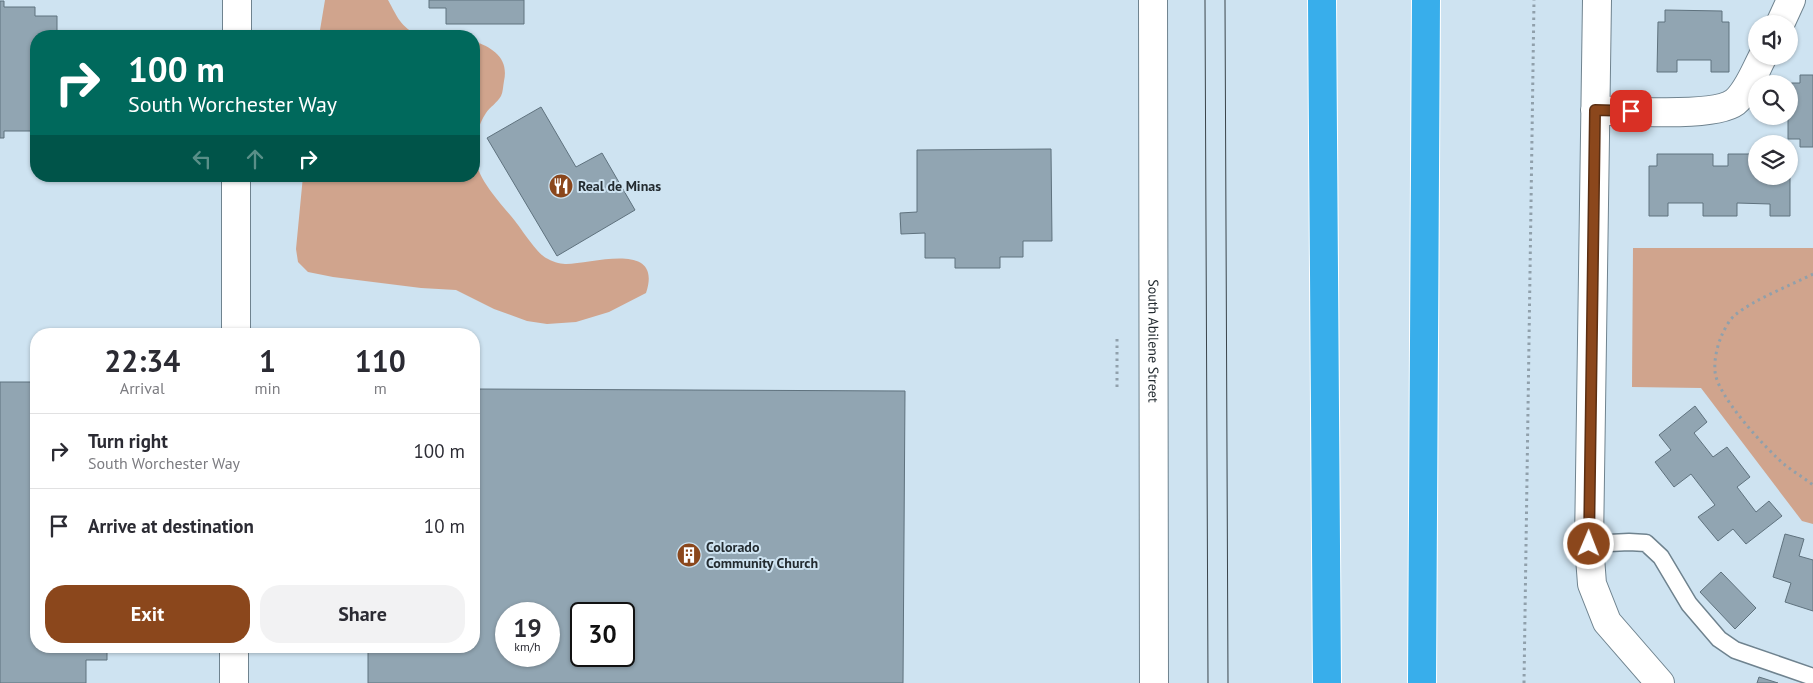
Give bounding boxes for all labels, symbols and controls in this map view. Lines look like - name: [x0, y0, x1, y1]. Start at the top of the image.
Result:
- map controls: [1748, 15, 1798, 185]
- button: sound: [1748, 15, 1798, 65]
- text: 100 m: [128, 46, 225, 92]
- icon: right: [45, 50, 110, 115]
- button: search: [1748, 75, 1798, 125]
- text: South Worchester Way: [128, 90, 337, 118]
- pin: [1610, 90, 1652, 132]
- icon: arrive: [1617, 97, 1645, 125]
- button: layers: [1748, 135, 1798, 185]
- icon: left: [188, 145, 216, 173]
- icon: ahead: [241, 145, 269, 173]
- icon: right: [294, 145, 322, 173]
- restaurant icon: Real de Minas: [548, 173, 574, 199]
- place label: Real de Minas: [578, 177, 661, 195]
- street label: South Abilene Street: [1144, 279, 1163, 403]
- text: 22:34: [104, 341, 180, 380]
- text: 1: [259, 341, 276, 380]
- text: 110: [355, 341, 406, 380]
- text: Arrival: [120, 378, 165, 398]
- text: min: [255, 378, 281, 398]
- text: m: [374, 378, 387, 398]
- text: Turn right: [88, 429, 168, 453]
- icon: right: [45, 437, 73, 465]
- text: 100 m: [413, 439, 465, 463]
- text: South Worchester Way: [88, 453, 240, 473]
- icon: arrive: [45, 512, 73, 540]
- text: Arrive at destination: [88, 514, 254, 538]
- text: 10 m: [424, 514, 465, 538]
- position arrow: [1562, 517, 1614, 569]
- place label: Colorado Community Church: [706, 538, 818, 572]
- building icon: Colorado Community Church: [676, 542, 702, 568]
- button: Exit: [45, 585, 250, 643]
- button: Share: [260, 585, 465, 643]
- speed limit sign: 30: [570, 602, 635, 667]
- text: 19: [513, 612, 542, 644]
- text: km/h: [514, 639, 541, 654]

